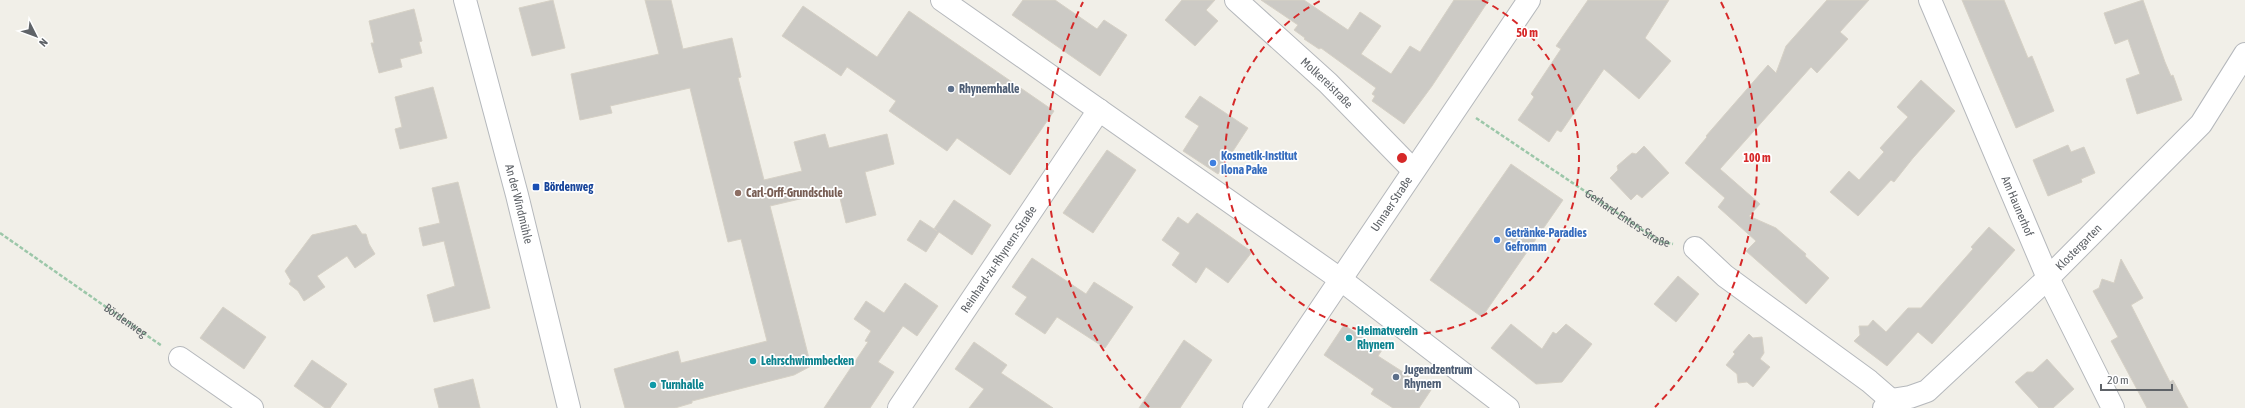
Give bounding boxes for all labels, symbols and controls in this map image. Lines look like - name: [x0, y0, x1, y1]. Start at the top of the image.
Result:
- north arrow: [16, 16, 56, 56]
- text: 50 m: [1516, 26, 1538, 40]
- text: N: [37, 36, 50, 49]
- street label: Molkereistraße: [1298, 55, 1356, 111]
- place label: Rhynernhalle: [959, 82, 1020, 96]
- marker: Rhynernhalle: [946, 84, 956, 94]
- place label: Kosmetik-Institut Ilona Pake: [1221, 149, 1298, 177]
- centre of rings: [1395, 151, 1409, 165]
- text: 100 m: [1743, 151, 1771, 165]
- marker: Kosmetik-Institut Ilona Pake: [1208, 158, 1218, 168]
- street label: An der Windmühle: [502, 163, 536, 245]
- street label: Unnaer Straße: [1368, 174, 1415, 234]
- street label: Am Haunerhof: [1999, 174, 2037, 239]
- place label: Bördenweg: [544, 180, 594, 194]
- marker: Bördenweg: [531, 182, 541, 192]
- place label: Carl-Orff-Grundschule: [746, 186, 843, 200]
- street label: Gerhard-Enters-Straße: [1582, 186, 1671, 250]
- marker: Carl-Orff-Grundschule: [733, 188, 743, 198]
- street label: Reinhard-zu-Rhynern-Straße: [958, 203, 1040, 316]
- street label: Klostergarten: [2053, 221, 2105, 273]
- place label: Getränke-Paradies Gefromm: [1505, 226, 1587, 254]
- marker: Getränke-Paradies Gefromm: [1492, 235, 1502, 245]
- street label: Bördenweg: [101, 301, 150, 341]
- place label: Heimatverein Rhynern: [1357, 324, 1418, 352]
- marker: Heimatverein Rhynern: [1344, 333, 1354, 343]
- place label: Lehrschwimmbecken: [761, 354, 854, 368]
- marker: Lehrschwimmbecken: [748, 356, 758, 366]
- place label: Jugendzentrum Rhynern: [1403, 363, 1473, 391]
- scale bar: [2101, 366, 2172, 392]
- marker: Jugendzentrum Rhynern: [1391, 372, 1401, 382]
- text: 20 m: [2107, 373, 2129, 387]
- place label: Turnhalle: [661, 378, 704, 392]
- marker: Turnhalle: [648, 380, 658, 390]

